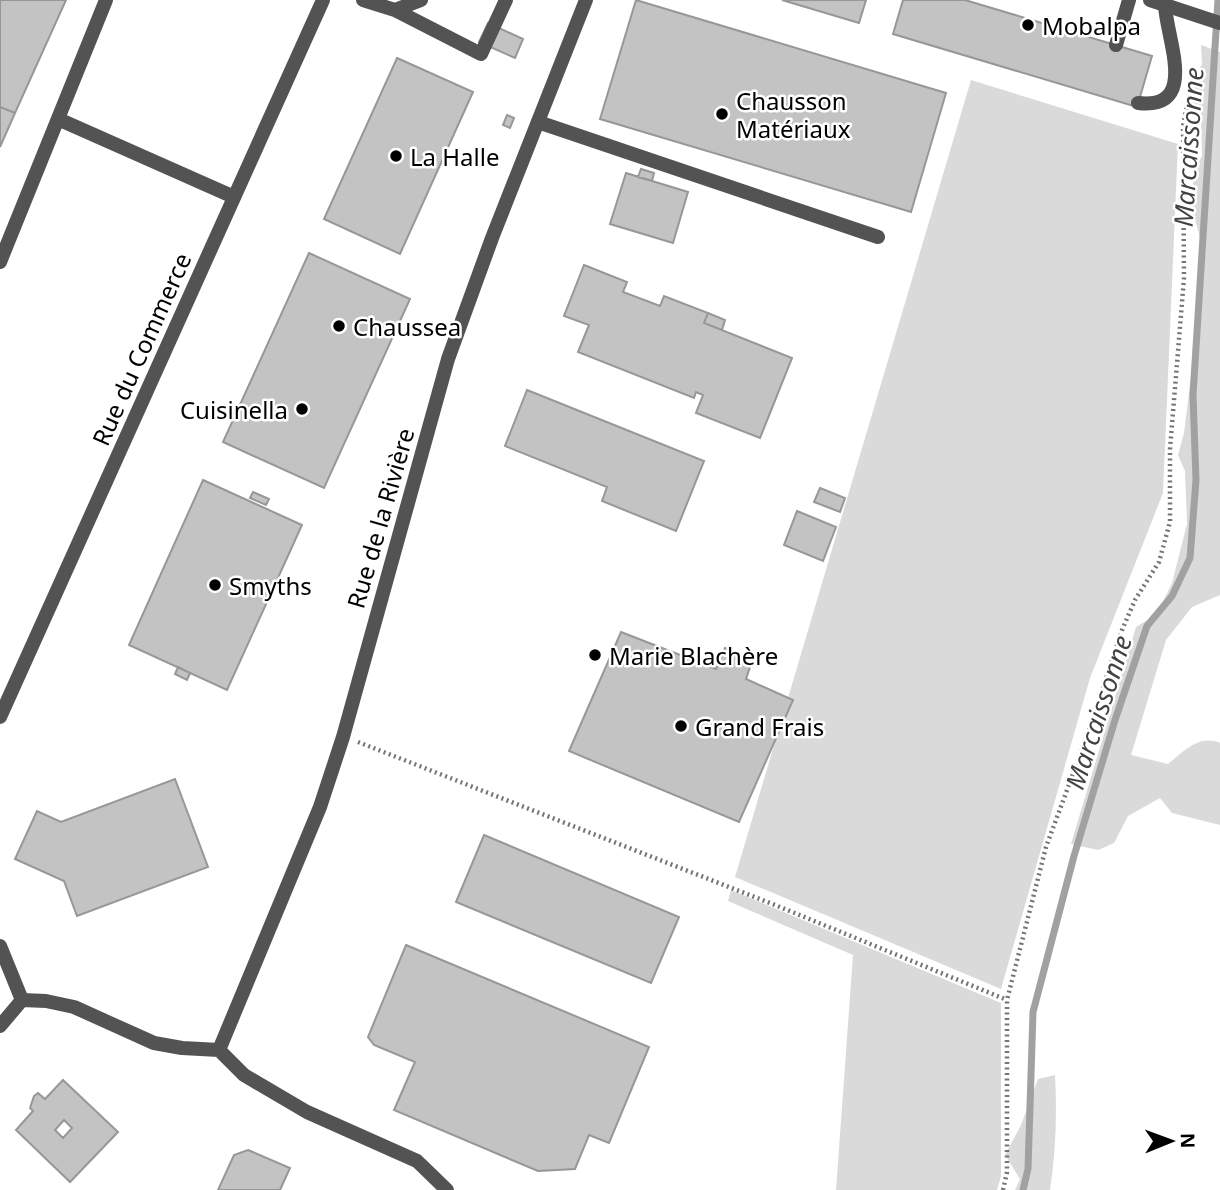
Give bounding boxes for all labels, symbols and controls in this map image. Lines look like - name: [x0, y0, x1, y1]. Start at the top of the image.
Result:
- place label: Mobalpa: [1042, 9, 1141, 42]
- marker: Mobalpa: [1020, 17, 1036, 33]
- water label: Marcaissonne: [1164, 66, 1212, 228]
- place label: Chausson Matériaux: [736, 84, 851, 145]
- marker: Chausson Matériaux: [714, 106, 730, 122]
- place label: La Halle: [410, 140, 499, 173]
- marker: La Halle: [388, 148, 404, 164]
- street label: Rue du Commerce: [84, 247, 198, 451]
- place label: Chaussea: [353, 310, 461, 343]
- marker: Chaussea: [331, 318, 347, 334]
- place label: Cuisinella: [180, 393, 288, 426]
- marker: Cuisinella: [294, 401, 310, 417]
- street label: Rue de la Rivière: [339, 424, 421, 612]
- place label: Smyths: [229, 569, 312, 602]
- marker: Smyths: [207, 577, 223, 593]
- water label: Marcaissonne: [1056, 630, 1140, 794]
- place label: Marie Blachère: [609, 639, 778, 672]
- marker: Marie Blachère: [587, 647, 603, 663]
- place label: Grand Frais: [695, 710, 824, 743]
- marker: Grand Frais: [673, 718, 689, 734]
- north arrow: [1136, 1106, 1206, 1176]
- text: N: [1175, 1133, 1201, 1149]

